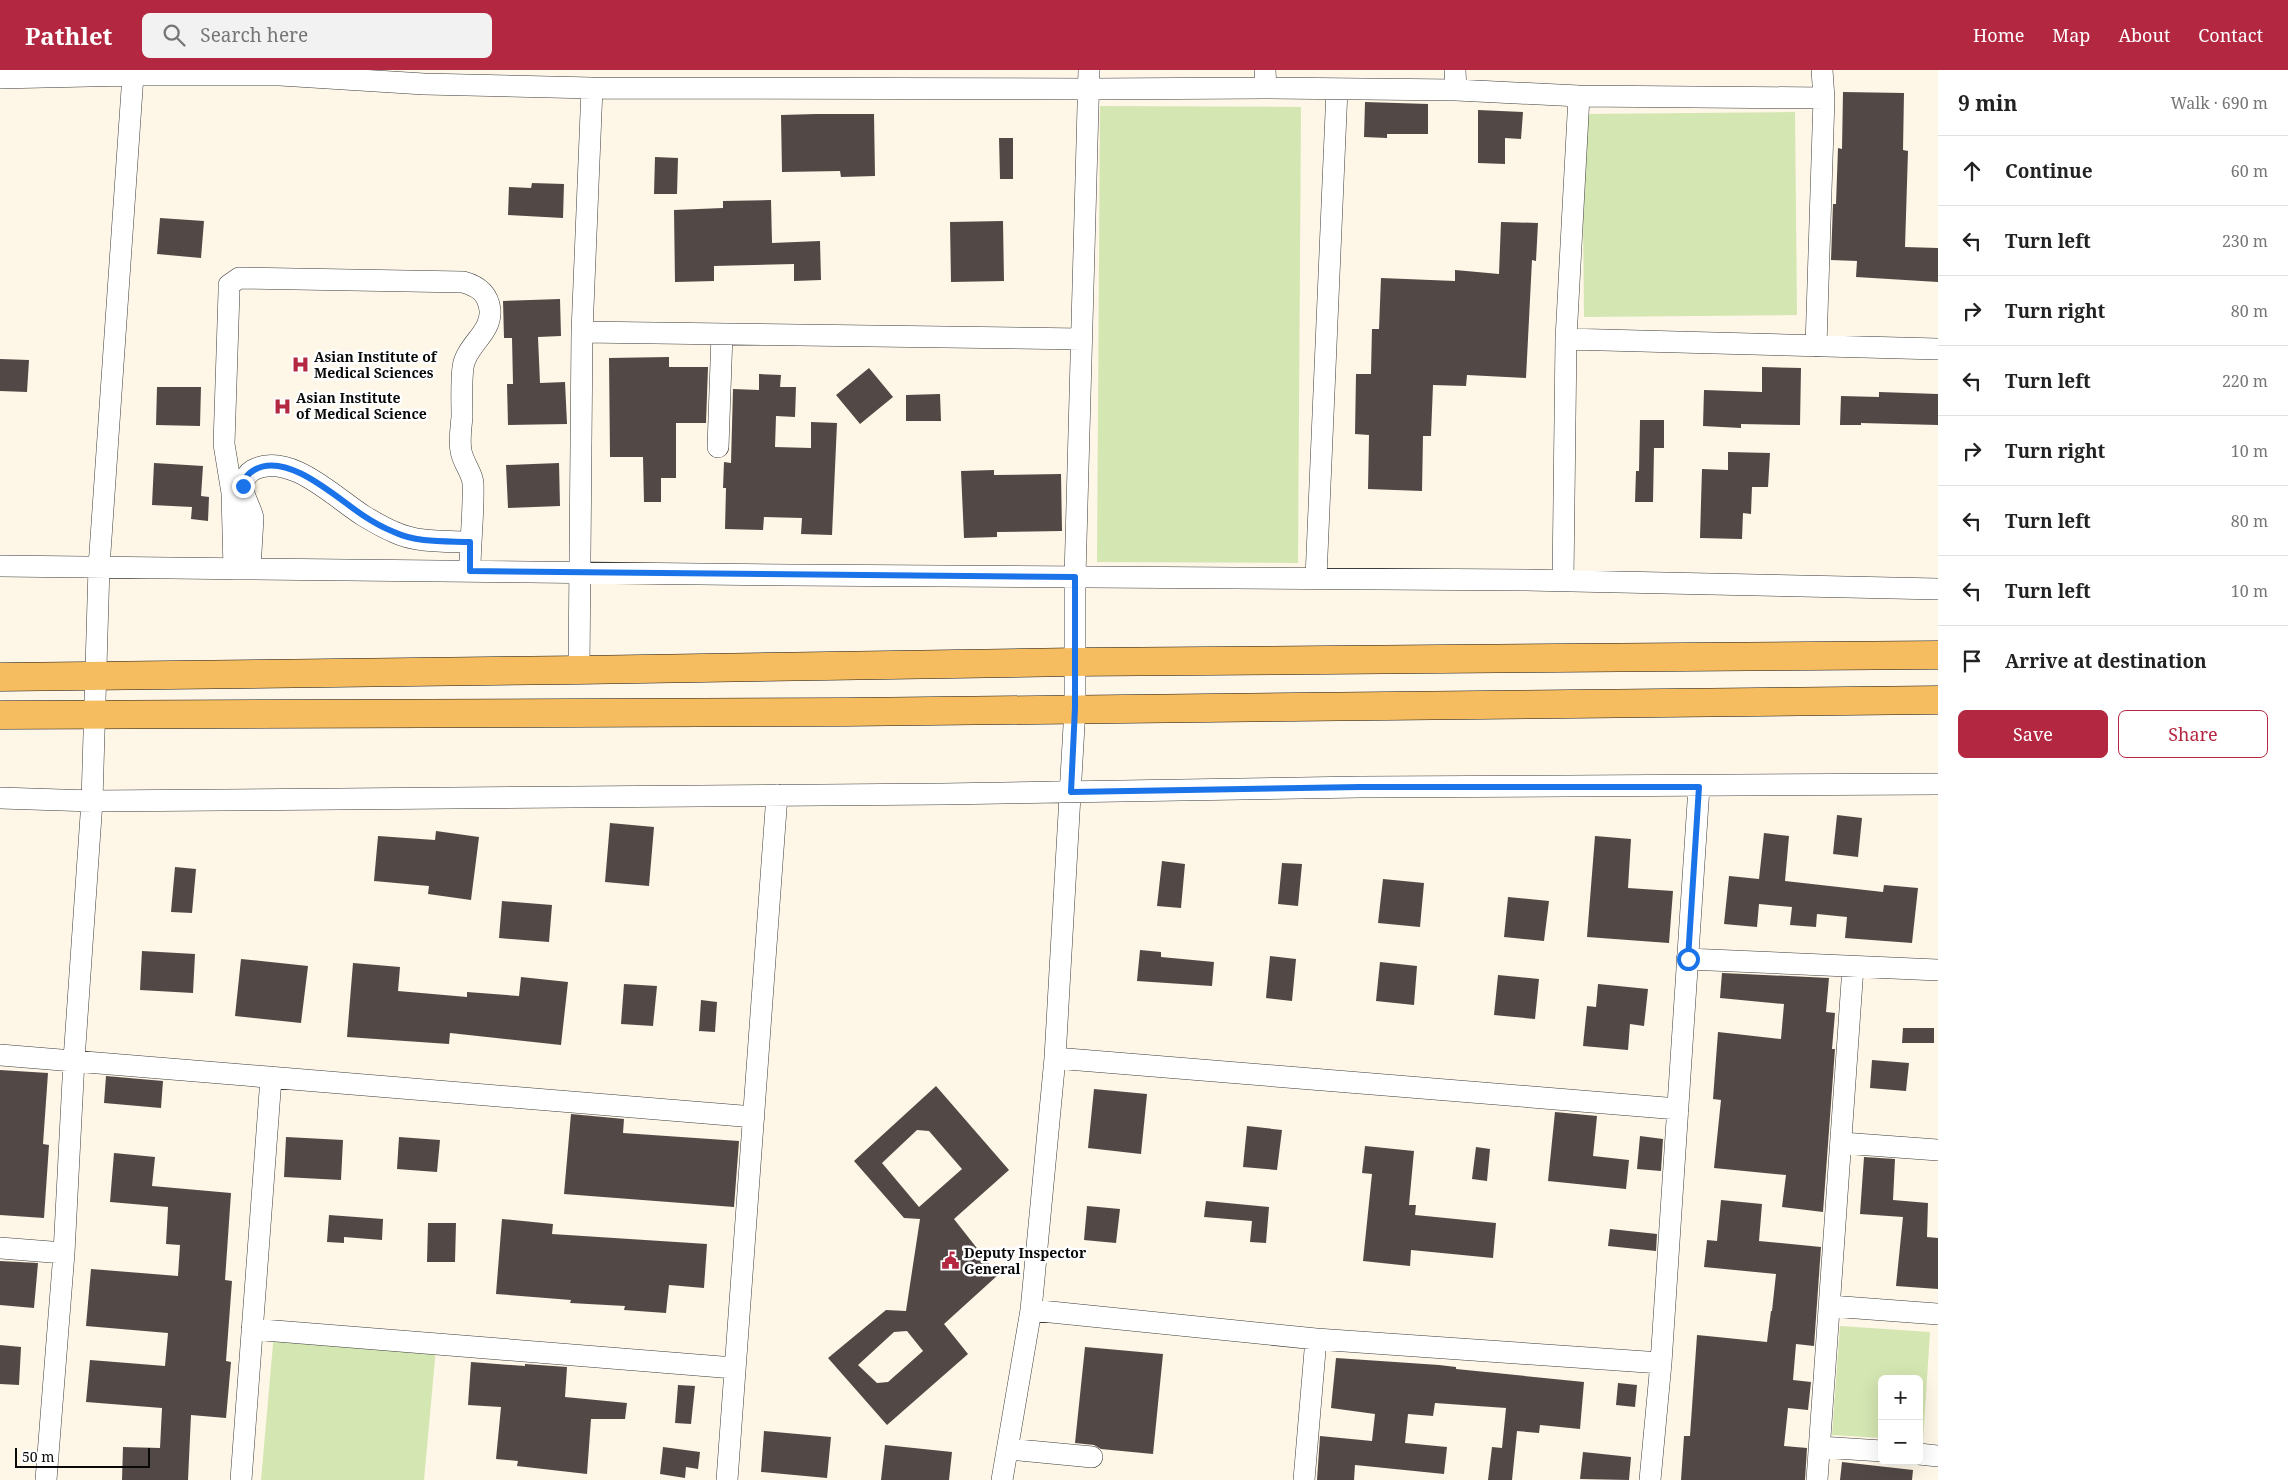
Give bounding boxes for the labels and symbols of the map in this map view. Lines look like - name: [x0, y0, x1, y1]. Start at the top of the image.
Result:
- place label: Asian Institute of Medical Sciences: [314, 347, 438, 382]
- hospital icon: Asian Institute of Medical Sciences: [290, 355, 310, 375]
- place label: Asian Institute of Medical Science: [296, 388, 427, 423]
- hospital icon: Asian Institute of Medical Science: [272, 396, 292, 416]
- route end: [232, 475, 255, 498]
- route start: [1677, 948, 1700, 971]
- place label: Deputy Inspector General: [964, 1243, 1087, 1278]
- public building icon: Deputy Inspector General: [940, 1251, 960, 1271]
- scale bar: [15, 1445, 150, 1468]

